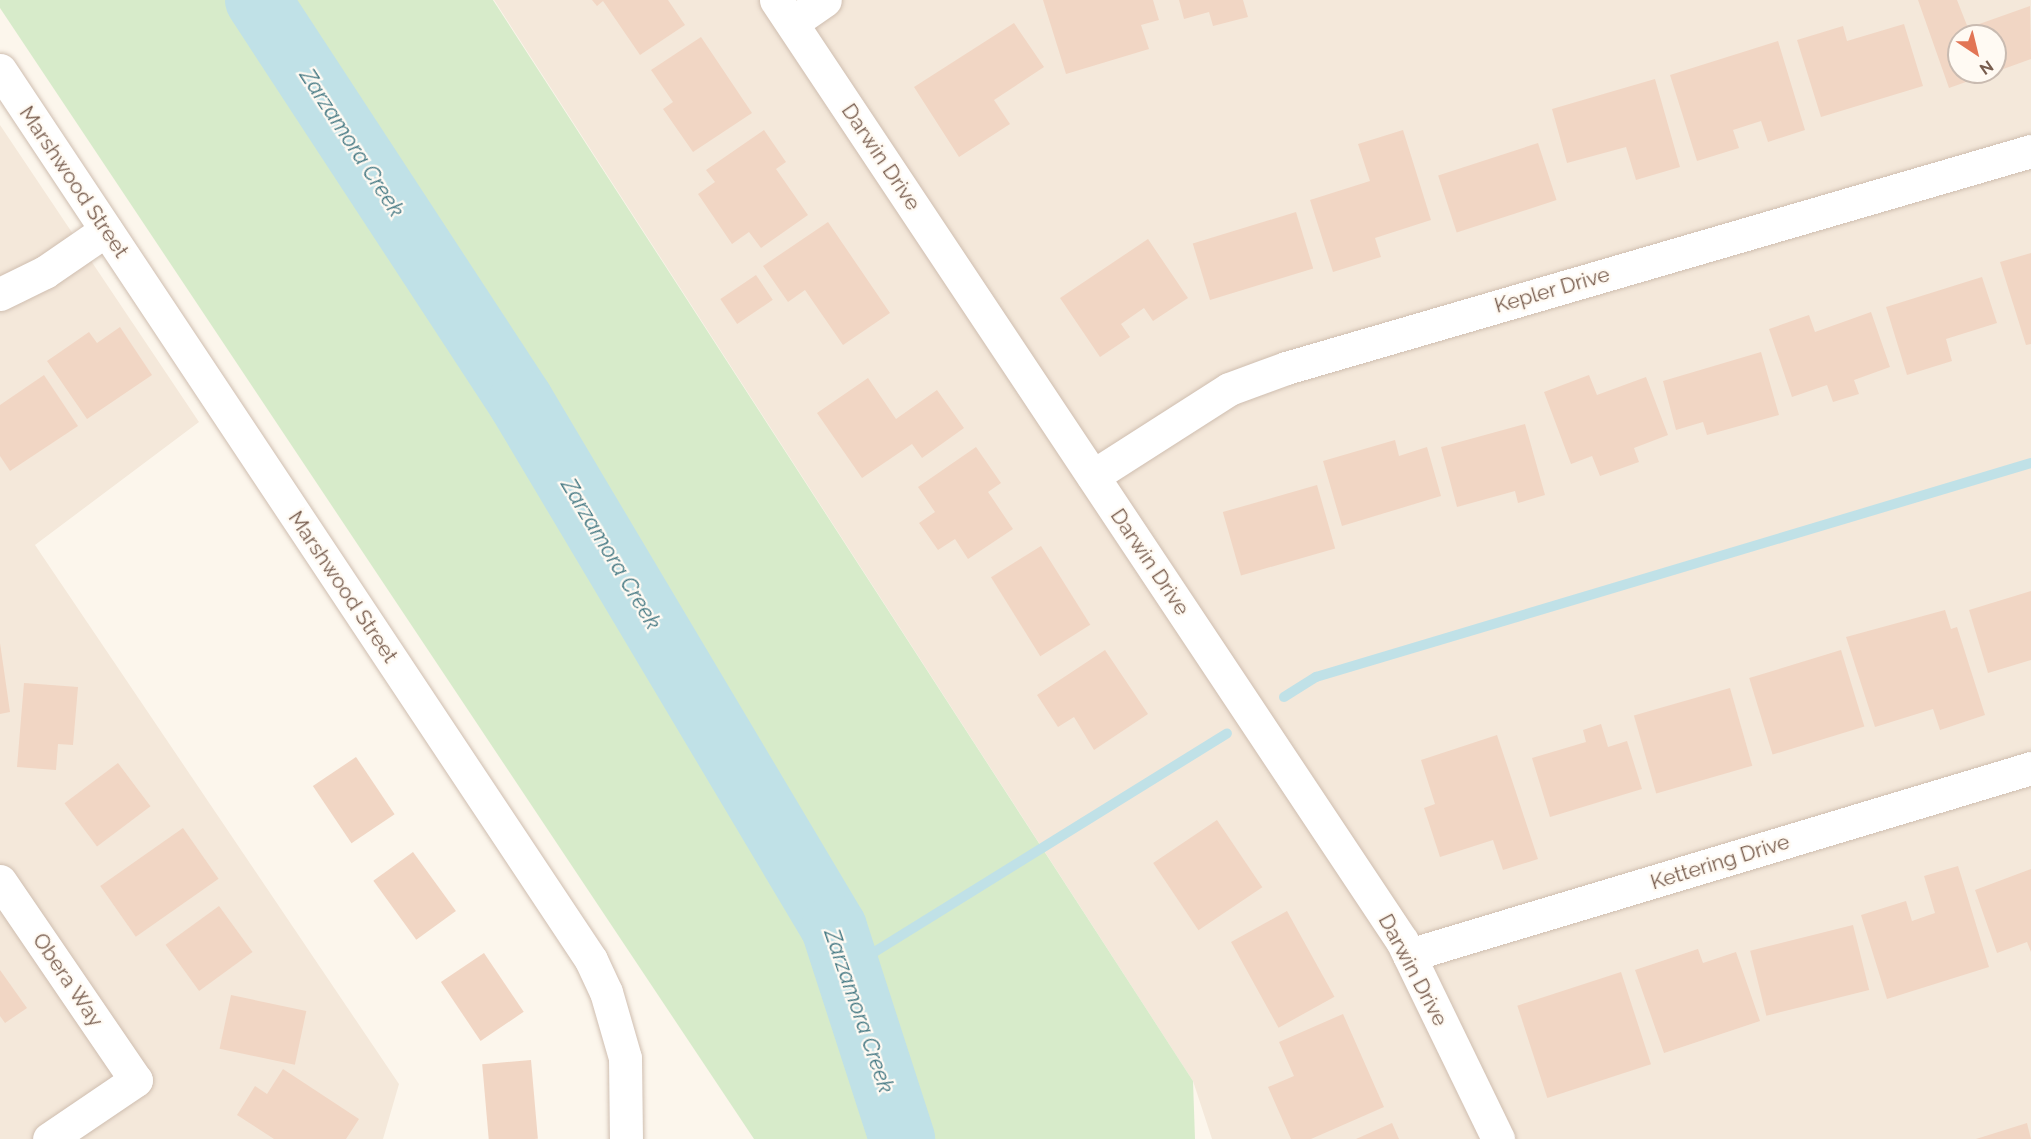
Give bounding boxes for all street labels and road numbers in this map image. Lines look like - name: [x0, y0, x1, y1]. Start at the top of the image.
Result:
- street label: Darwin Drive: [836, 99, 926, 215]
- street label: Marshwood Street: [14, 101, 134, 263]
- street label: Kepler Drive: [1491, 261, 1613, 319]
- street label: Darwin Drive: [1105, 504, 1195, 620]
- street label: Marshwood Street: [283, 506, 403, 668]
- street label: Kettering Drive: [1647, 829, 1793, 895]
- street label: Darwin Drive: [1373, 910, 1453, 1030]
- street label: Obera Way: [27, 928, 109, 1032]

